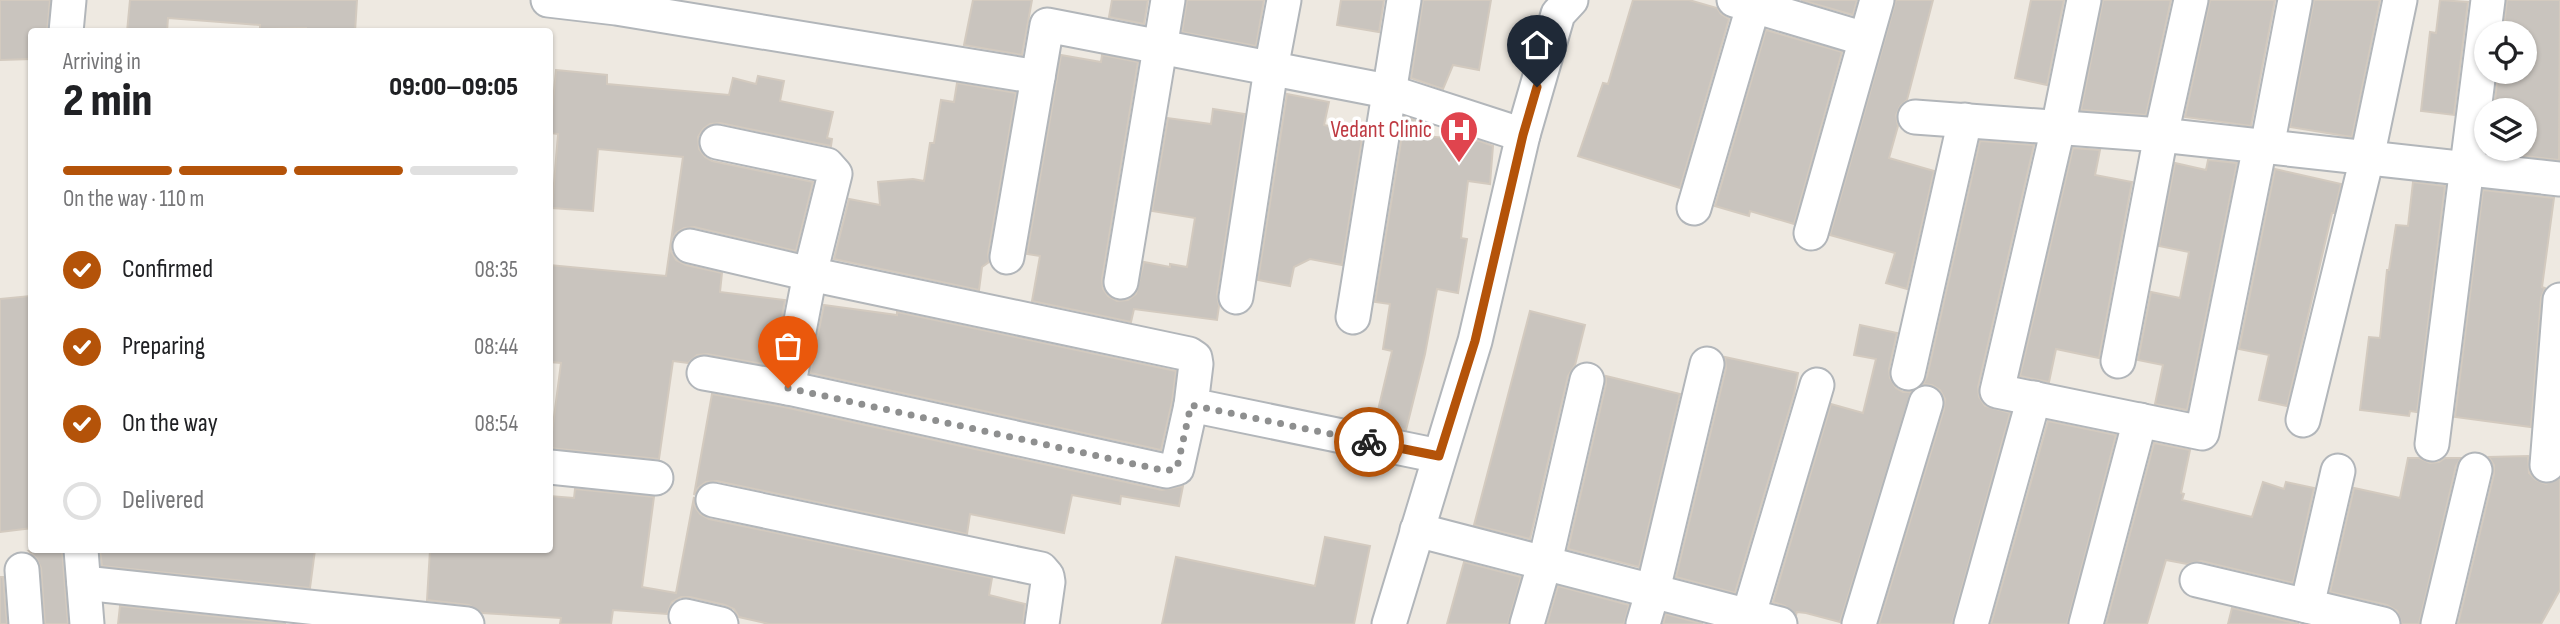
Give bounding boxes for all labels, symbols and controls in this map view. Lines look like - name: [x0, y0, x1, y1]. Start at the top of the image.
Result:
- pin: [1507, 15, 1567, 87]
- map controls: [2474, 21, 2537, 161]
- button: locate: [2474, 21, 2537, 84]
- icon: home: [1518, 26, 1556, 64]
- text: Arriving in: [63, 48, 141, 76]
- text: 09:00–09:05: [389, 72, 518, 103]
- text: 2 min: [63, 74, 152, 129]
- button: layers: [2474, 98, 2537, 161]
- hospital icon: Vedant Clinic: [1438, 109, 1480, 164]
- place label: Vedant Clinic: [1330, 116, 1432, 144]
- text: On the way · 110 m: [63, 185, 204, 213]
- icon: check: [63, 251, 101, 289]
- text: Confirmed: [122, 254, 213, 285]
- text: 08:35: [474, 256, 518, 284]
- pin: [758, 316, 818, 388]
- icon: bag: [769, 327, 807, 365]
- icon: check: [63, 328, 101, 366]
- text: Preparing: [122, 331, 205, 362]
- text: 08:44: [474, 333, 518, 361]
- icon: check: [63, 405, 101, 443]
- courier: [1334, 407, 1404, 477]
- text: On the way: [122, 408, 218, 439]
- text: 08:54: [474, 410, 518, 438]
- icon: bike: [1350, 423, 1388, 461]
- text: Delivered: [122, 485, 204, 516]

